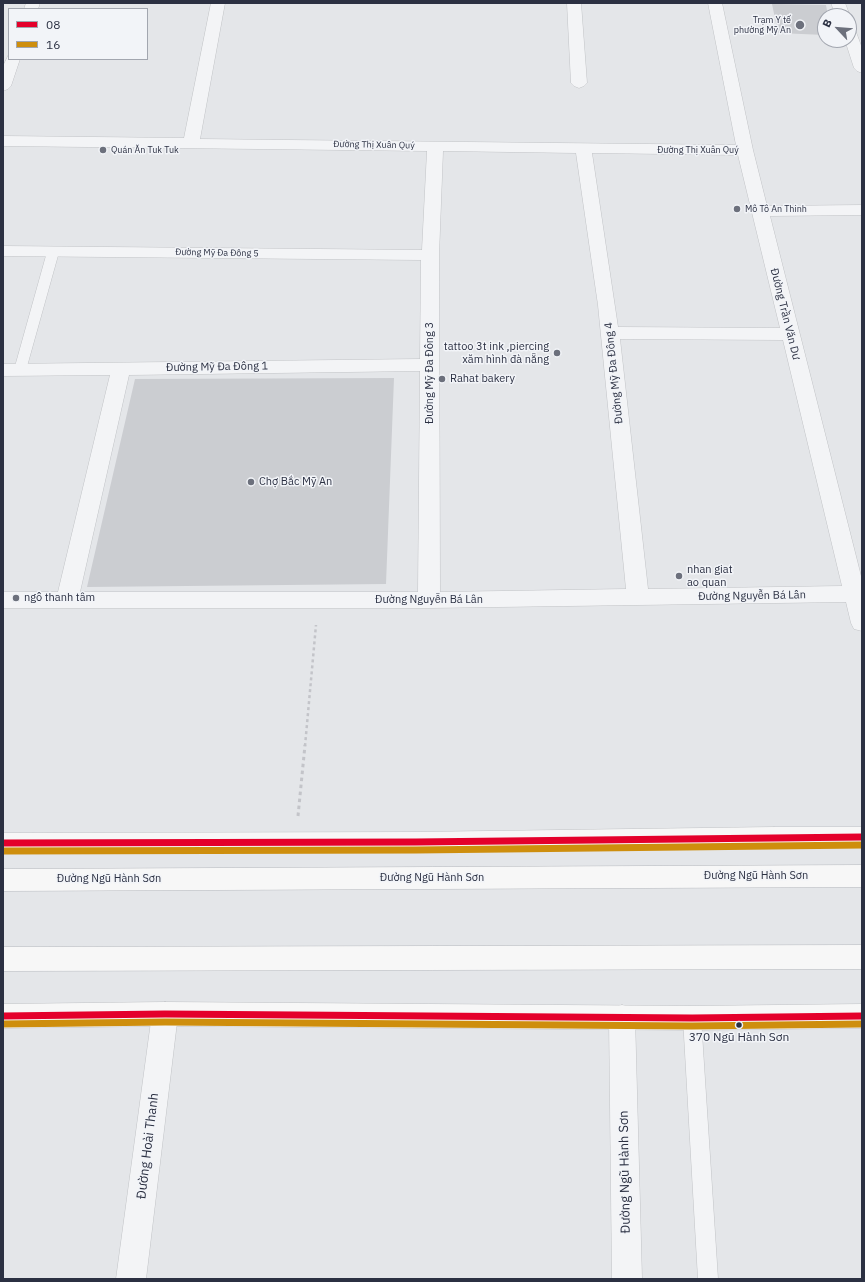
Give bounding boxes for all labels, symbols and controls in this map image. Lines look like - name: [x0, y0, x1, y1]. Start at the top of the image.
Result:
- legend: [8, 8, 148, 60]
- north arrow: [817, 8, 857, 48]
- place label: Trạm Y tế phường Mỹ An: [734, 15, 791, 36]
- text: 08: [46, 17, 60, 32]
- text: B: [819, 17, 835, 30]
- marker: Trạm Y tế phường Mỹ An: [794, 19, 806, 31]
- text: 16: [46, 37, 60, 52]
- street label: Đường Thị Xuân Quý: [333, 139, 415, 151]
- marker: Quán Ăn Tuk Tuk: [98, 145, 108, 155]
- place label: Quán Ăn Tuk Tuk: [111, 145, 179, 155]
- street label: Đường Thị Xuân Quý: [657, 145, 739, 155]
- marker: Mô Tô An Thinh: [732, 204, 742, 214]
- place label: Mô Tô An Thinh: [745, 204, 807, 214]
- street label: Đường Mỹ Đa Đông 5: [175, 247, 259, 259]
- street label: Đường Trần Văn Dư: [767, 267, 803, 361]
- street label: Đường Mỹ Đa Đông 4: [602, 321, 626, 425]
- street label: Đường Mỹ Đa Đông 3: [423, 322, 437, 424]
- place label: tattoo 3t ink ,piercing xăm hình đà nẵng: [444, 340, 549, 366]
- marker: tattoo 3t ink ,piercing xăm hình đà nẵng: [552, 348, 562, 358]
- street label: Đường Mỹ Đa Đông 1: [166, 360, 268, 374]
- place label: Rahat bakery: [450, 372, 515, 386]
- marker: Rahat bakery: [437, 374, 447, 384]
- place label: Chợ Bắc Mỹ An: [259, 475, 332, 489]
- marker: Chợ Bắc Mỹ An: [246, 477, 256, 487]
- place label: nhan giat ao quan: [687, 563, 733, 589]
- marker: nhan giat ao quan: [674, 571, 684, 581]
- street label: Đường Nguyễn Bá Lân: [698, 588, 806, 604]
- place label: ngô thanh tâm: [24, 591, 95, 605]
- marker: ngô thanh tâm: [11, 593, 21, 603]
- street label: Đường Nguyễn Bá Lân: [375, 593, 483, 607]
- street label: Đường Ngũ Hành Sơn: [704, 869, 808, 883]
- street label: Đường Ngũ Hành Sơn: [380, 871, 484, 885]
- street label: Đường Ngũ Hành Sơn: [57, 872, 161, 886]
- marker: 370 Ngũ Hành Sơn: [734, 1020, 744, 1030]
- place label: 370 Ngũ Hành Sơn: [689, 1031, 789, 1045]
- street label: Đường Hoài Thanh: [134, 1092, 162, 1200]
- street label: Đường Ngũ Hành Sơn: [616, 1110, 634, 1234]

